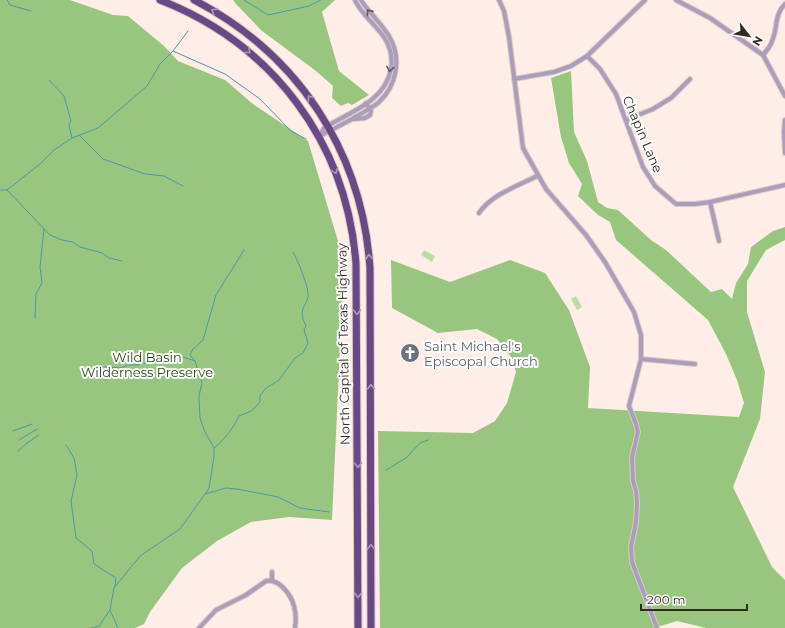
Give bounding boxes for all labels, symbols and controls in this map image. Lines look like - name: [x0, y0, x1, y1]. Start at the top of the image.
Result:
- one-way arrow: [211, 8, 218, 15]
- one-way arrow: [367, 9, 374, 16]
- north arrow: [729, 16, 769, 56]
- text: N: [749, 34, 766, 49]
- one-way arrow: [244, 46, 251, 53]
- one-way arrow: [386, 66, 395, 72]
- street label: Chapin Lane: [620, 93, 666, 175]
- one-way arrow: [308, 95, 315, 102]
- one-way arrow: [331, 168, 339, 175]
- street label: North Capital of Texas Highway: [333, 242, 353, 445]
- one-way arrow: [365, 254, 374, 260]
- one-way arrow: [353, 309, 361, 315]
- place label: Saint Michael's Episcopal Church: [424, 338, 538, 369]
- church icon: Saint Michael's Episcopal Church: [399, 342, 421, 364]
- park label: Wild Basin Wilderness Preserve: [81, 349, 213, 380]
- one-way arrow: [367, 384, 375, 390]
- one-way arrow: [354, 462, 362, 468]
- one-way arrow: [367, 544, 375, 550]
- scale bar: [641, 586, 747, 612]
- one-way arrow: [354, 592, 362, 598]
- text: 200 m: [647, 592, 686, 607]

